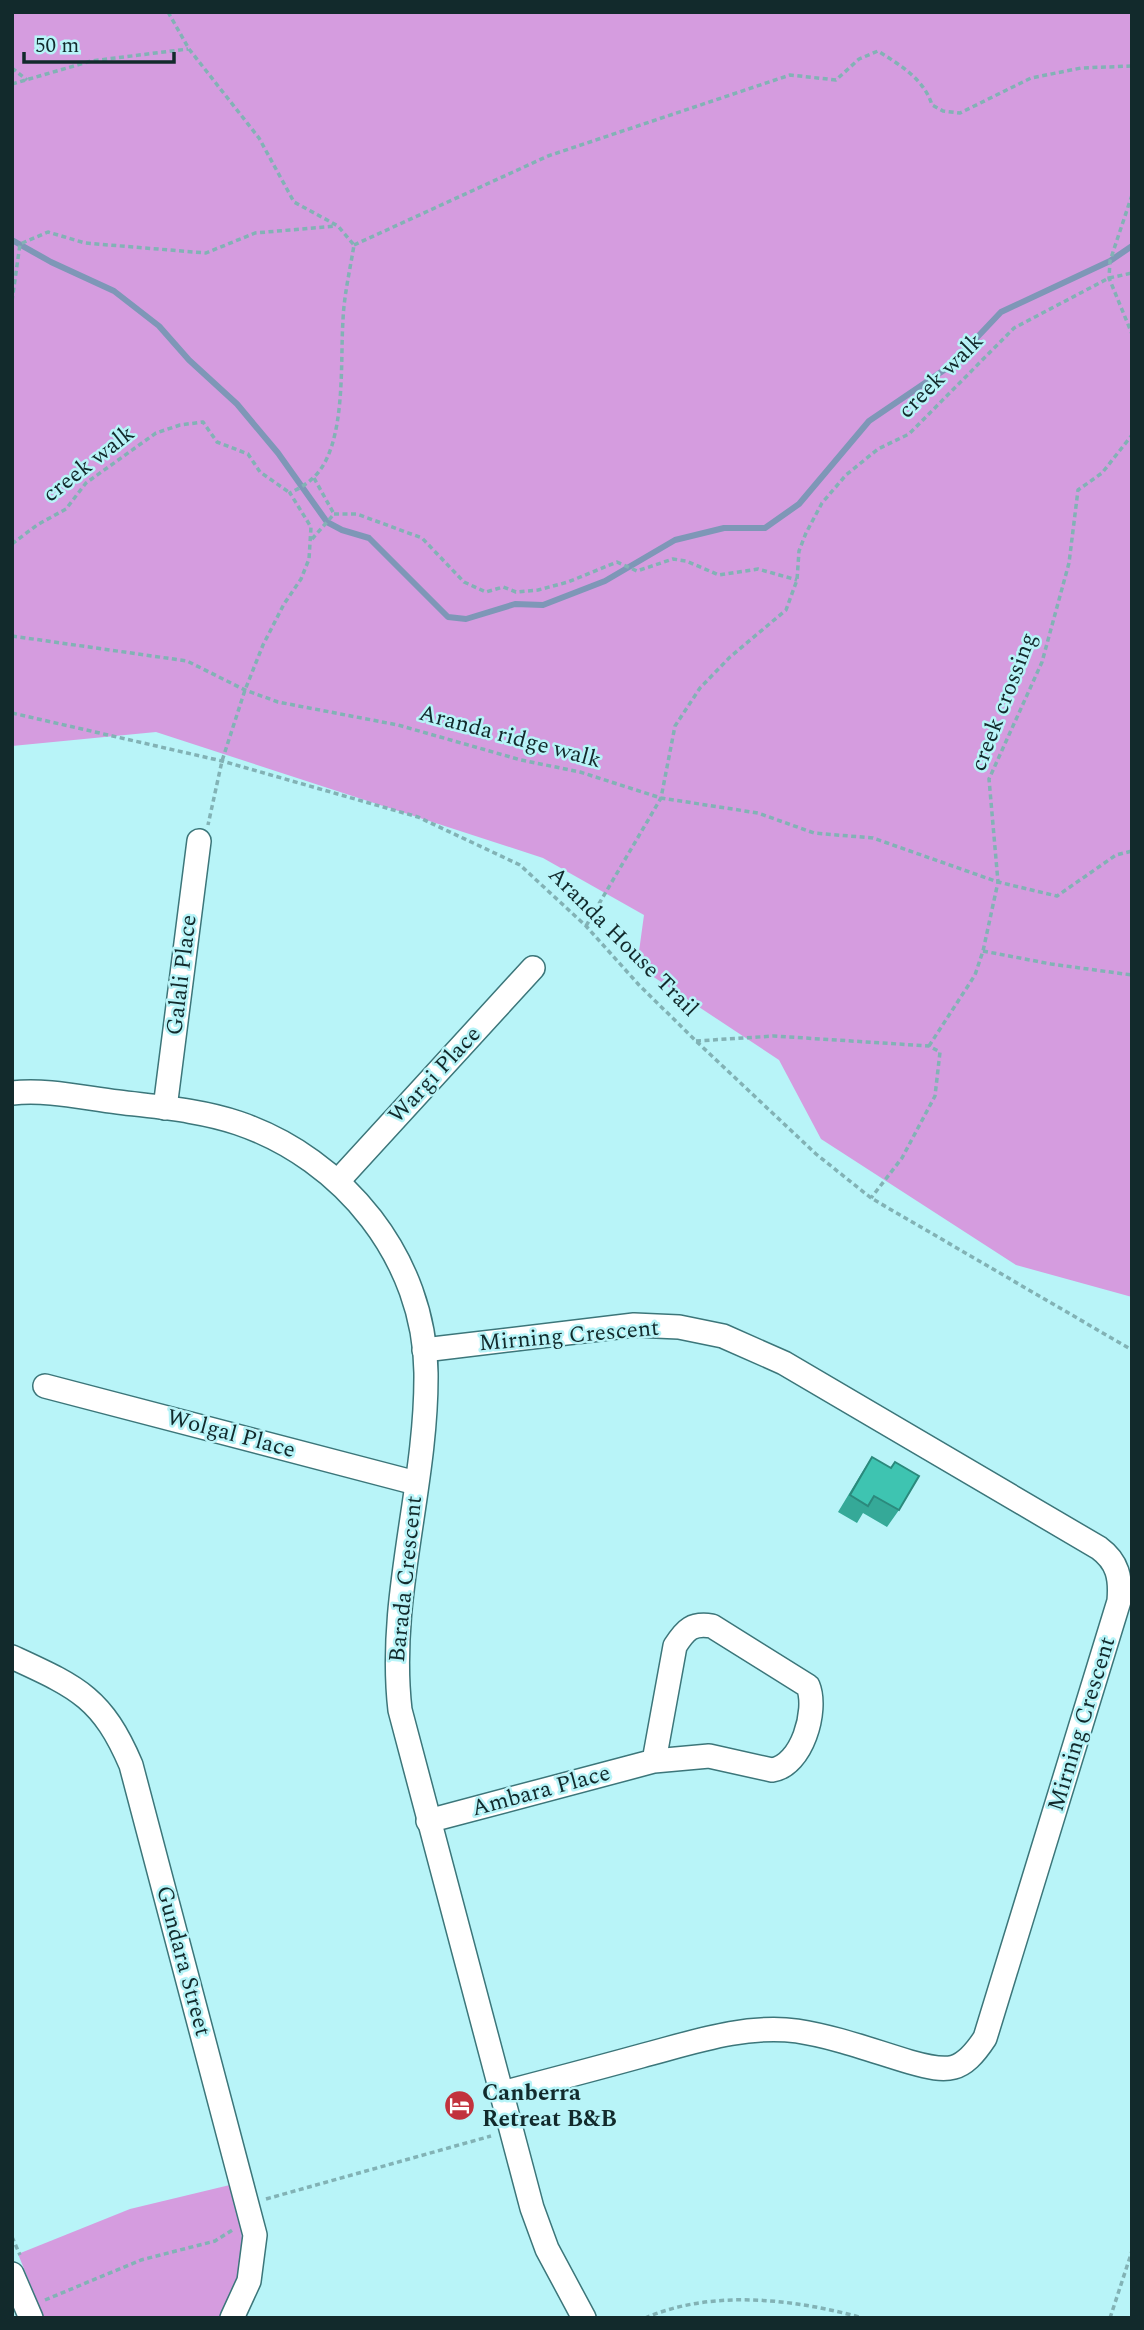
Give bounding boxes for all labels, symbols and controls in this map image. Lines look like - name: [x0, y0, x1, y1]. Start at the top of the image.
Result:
- scale bar: [24, 21, 175, 65]
- text: 50 m: [35, 30, 79, 62]
- street label: creek walk: [890, 325, 992, 427]
- street label: creek walk: [35, 417, 143, 511]
- street label: creek crossing: [961, 627, 1047, 777]
- street label: Aranda ridge walk: [415, 696, 605, 778]
- street label: Aranda House Trail: [539, 858, 707, 1026]
- street label: Galali Place: [157, 913, 207, 1037]
- street label: Wargi Place: [380, 1018, 490, 1132]
- street label: Mirning Crescent: [477, 1311, 661, 1361]
- street label: Wolgal Place: [163, 1400, 299, 1468]
- street label: Barada Crescent: [380, 1494, 432, 1664]
- street label: Mirning Crescent: [1039, 1632, 1125, 1816]
- street label: Ambara Place: [468, 1756, 614, 1826]
- street label: Gundara Street: [146, 1882, 220, 2040]
- place label: Canberra Retreat B&B: [482, 2076, 617, 2137]
- hotel icon: Canberra Retreat B&B: [442, 2089, 476, 2123]

